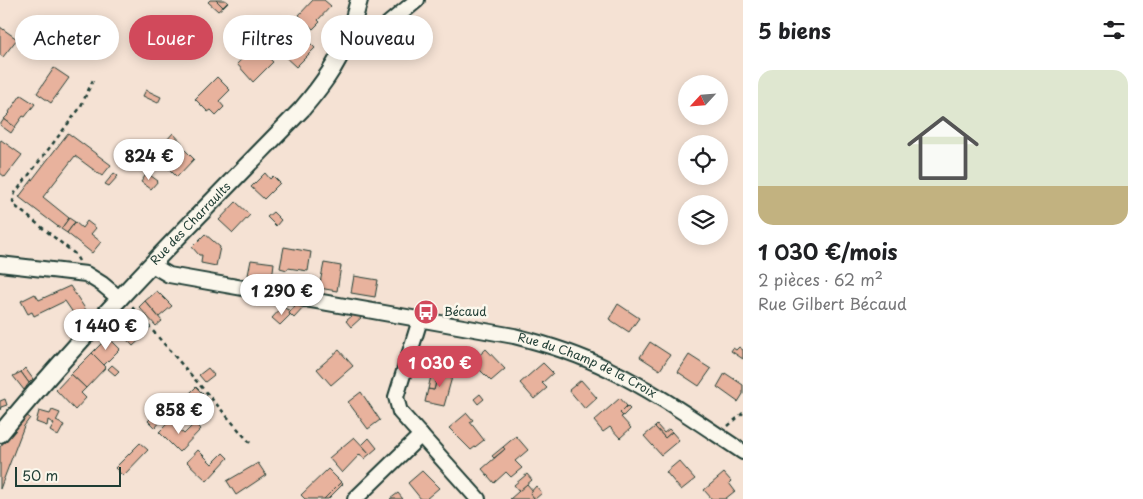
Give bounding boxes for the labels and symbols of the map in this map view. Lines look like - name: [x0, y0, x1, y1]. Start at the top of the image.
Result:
- north arrow: [678, 75, 728, 125]
- pin: 824 €: [114, 138, 184, 181]
- street label: Rue des Charraults: [146, 177, 235, 268]
- pin: 1 290 €: [236, 274, 328, 316]
- bus stop icon: Bécaud: [413, 299, 439, 325]
- place label: Bécaud: [444, 302, 487, 320]
- pin: 1 440 €: [60, 308, 152, 351]
- street label: Rue du Champ de la Croix: [516, 327, 661, 402]
- pin: 1 030 €: [394, 346, 486, 388]
- pin: 858 €: [144, 392, 214, 435]
- scale bar: [15, 464, 121, 487]

